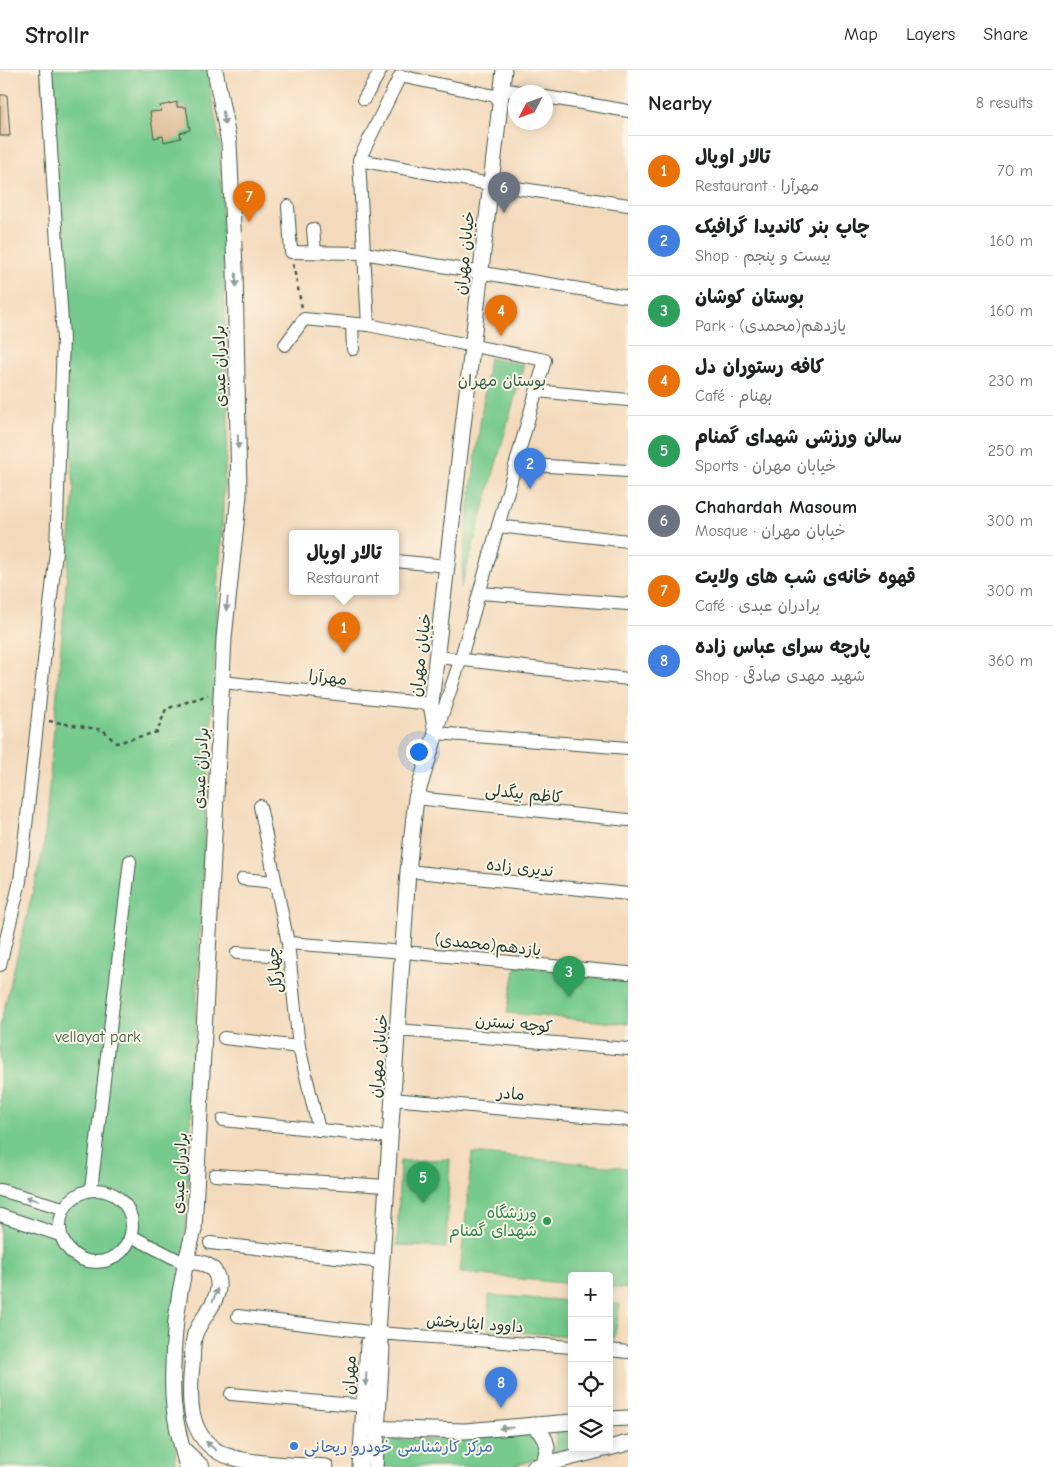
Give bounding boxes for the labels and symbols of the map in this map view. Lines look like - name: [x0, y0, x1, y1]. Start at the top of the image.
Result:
- north arrow: [508, 85, 553, 130]
- one-way arrow: [220, 110, 228, 126]
- pin: 6: [488, 172, 520, 213]
- pin: 7: [233, 181, 265, 222]
- street label: خیابان مهران: [452, 210, 478, 296]
- one-way arrow: [232, 272, 240, 288]
- pin: 4: [485, 295, 517, 336]
- street label: برادران عبدی: [210, 325, 230, 407]
- park label: بوستان مهران: [458, 372, 546, 391]
- one-way arrow: [234, 435, 242, 451]
- pin: 2: [514, 448, 546, 489]
- one-way arrow: [223, 597, 231, 613]
- pin: 1: [328, 612, 360, 653]
- street label: خیابان مهران: [407, 612, 435, 698]
- street label: مهرآرا: [308, 667, 348, 689]
- street label: برادران عبدی: [190, 727, 212, 809]
- your location: [406, 739, 432, 765]
- street label: کاظم بیگدلی: [484, 780, 564, 810]
- street label: ندیری زاده: [485, 856, 554, 880]
- street label: یازدهم(محمدی): [433, 930, 542, 963]
- street label: چهارگل: [263, 946, 287, 994]
- pin: 3: [553, 956, 585, 997]
- street label: کوچه نسترن: [474, 1012, 554, 1037]
- street label: خیابان مهران: [366, 1013, 392, 1099]
- park label: vellayat park: [54, 1028, 141, 1046]
- street label: مادر: [494, 1084, 525, 1104]
- street label: برادران عبدی: [169, 1132, 191, 1214]
- pin: 5: [407, 1162, 439, 1203]
- one-way arrow: [24, 1194, 39, 1202]
- place label: ورزشگاه شهدای گمنام: [449, 1203, 537, 1243]
- marker: ورزشگاه شهدای گمنام: [541, 1215, 553, 1227]
- one-way arrow: [211, 1287, 219, 1302]
- street label: داوود ایثاربخش: [426, 1312, 524, 1336]
- street label: مهران: [340, 1355, 360, 1395]
- pin: 8: [485, 1367, 517, 1408]
- one-way arrow: [362, 1371, 370, 1387]
- one-way arrow: [497, 1424, 513, 1432]
- place label: مرکز کارشناسی خودرو ریحانی: [304, 1438, 493, 1457]
- one-way arrow: [206, 1440, 218, 1452]
- marker: مرکز کارشناسی خودرو ریحانی: [288, 1440, 300, 1452]

